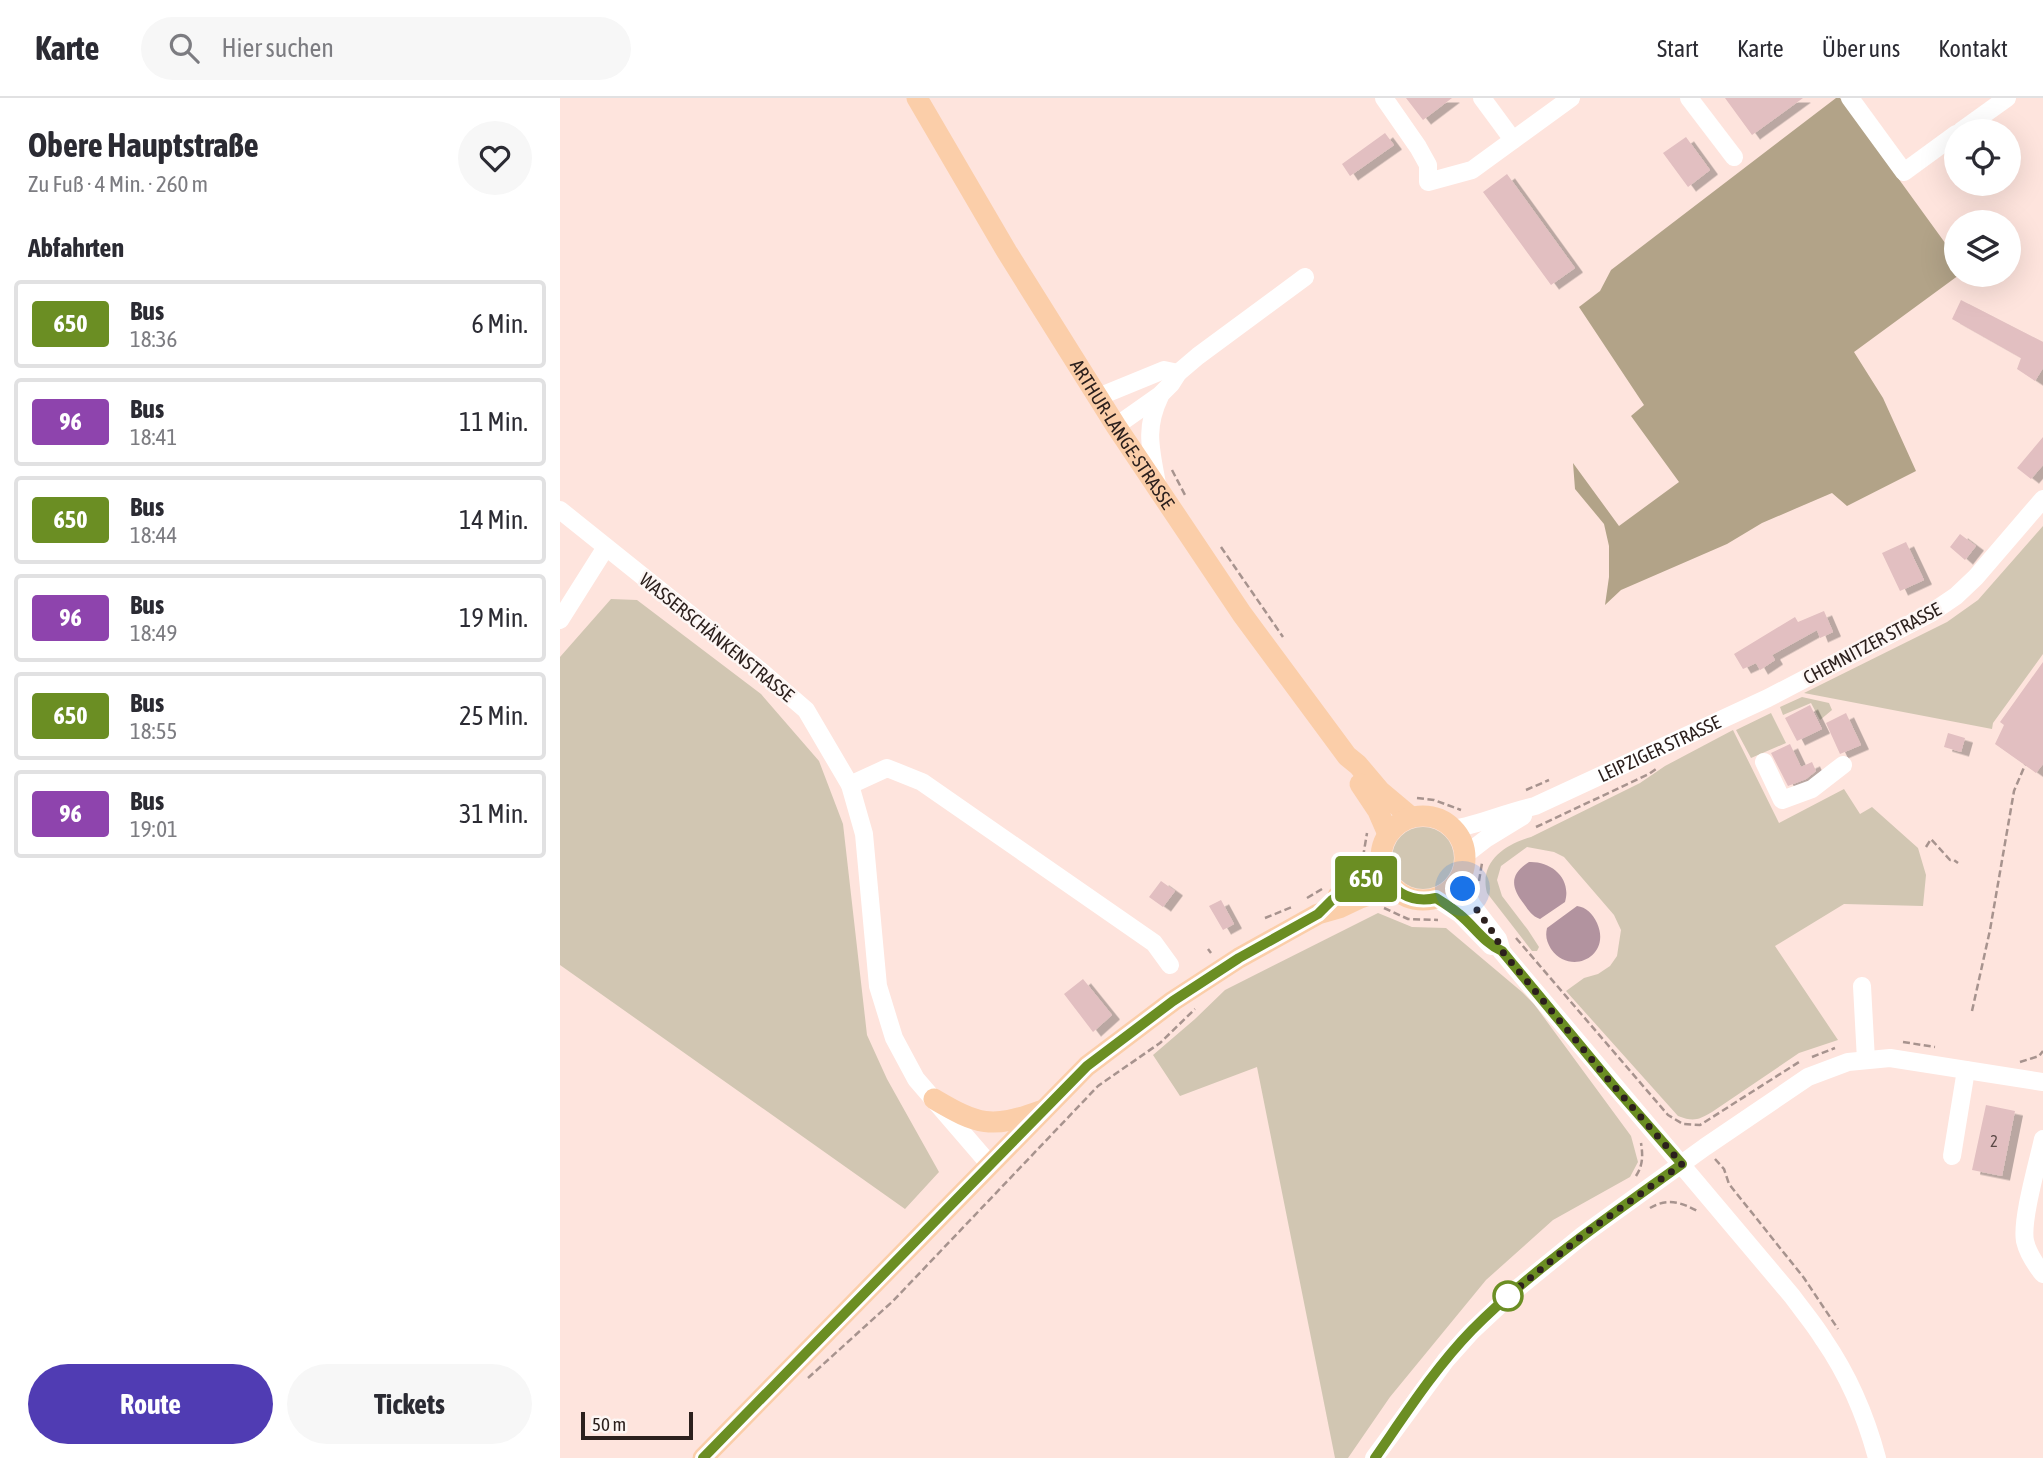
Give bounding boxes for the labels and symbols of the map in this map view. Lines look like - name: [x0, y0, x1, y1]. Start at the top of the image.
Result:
- street label: ARTHUR-LANGE-STRASSE: [1066, 355, 1179, 513]
- street label: WASSERSCHÄNKENSTRASSE: [635, 568, 799, 706]
- street label: CHEMNITZER STRASSE: [1799, 597, 1945, 689]
- street label: LEIPZIGER STRASSE: [1594, 711, 1724, 786]
- line badge: 650: [1326, 856, 1406, 902]
- your location: [1445, 871, 1480, 906]
- house number: 2: [1990, 1132, 1998, 1150]
- unlabelled marker: [1493, 1281, 1523, 1311]
- scale bar: [581, 1409, 693, 1441]

